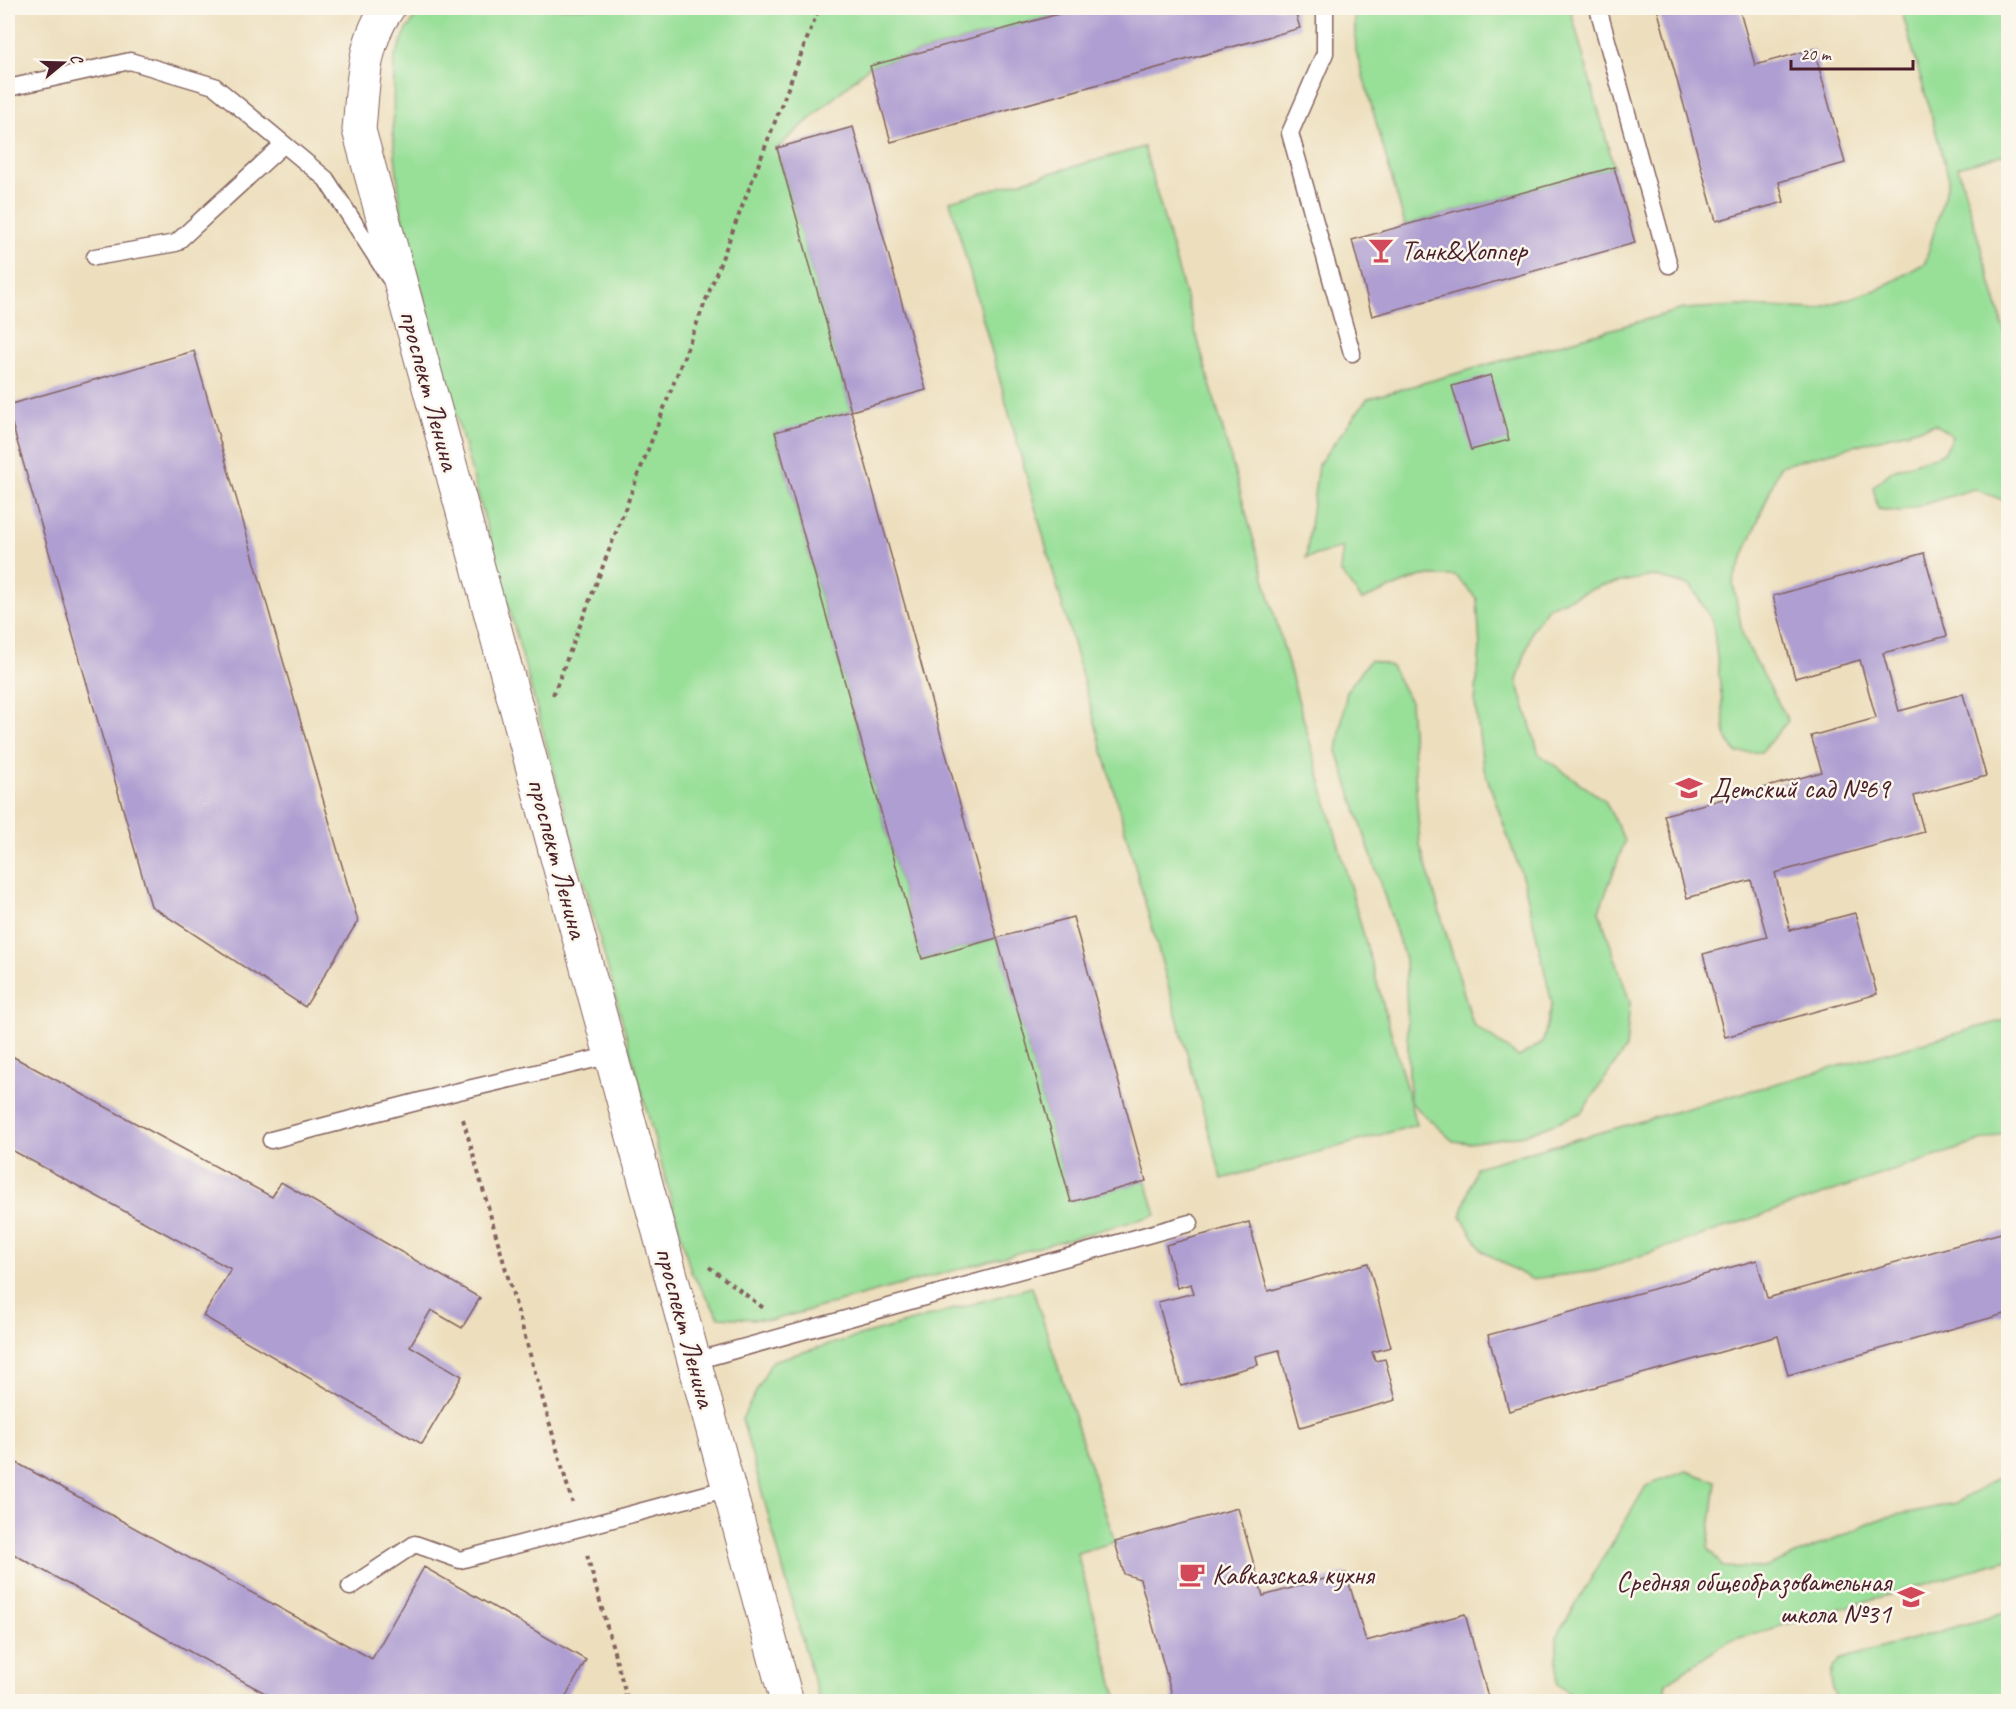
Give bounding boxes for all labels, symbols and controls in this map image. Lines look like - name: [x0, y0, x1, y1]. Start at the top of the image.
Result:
- north arrow: [33, 33, 93, 93]
- scale bar: [1791, 33, 1912, 71]
- text: 20 m: [1800, 43, 1833, 65]
- text: С: [66, 51, 88, 67]
- place label: Танк&Хоппер: [1401, 233, 1529, 268]
- bar icon: Танк&Хоппер: [1366, 235, 1396, 265]
- street label: проспект Ленина: [392, 306, 469, 476]
- place label: Детский сад №69: [1709, 771, 1892, 806]
- school or university icon: Детский сад №69: [1674, 773, 1704, 803]
- street label: проспект Ленина: [520, 774, 597, 944]
- street label: проспект Ленина: [648, 1243, 725, 1413]
- place label: Кавказская кухня: [1212, 1557, 1376, 1592]
- cafe icon: Кавказская кухня: [1177, 1559, 1207, 1589]
- place label: Средняя общеобразовательная школа №31: [1616, 1564, 1893, 1631]
- school or university icon: Средняя общеобразовательная школа №31: [1896, 1582, 1926, 1612]

